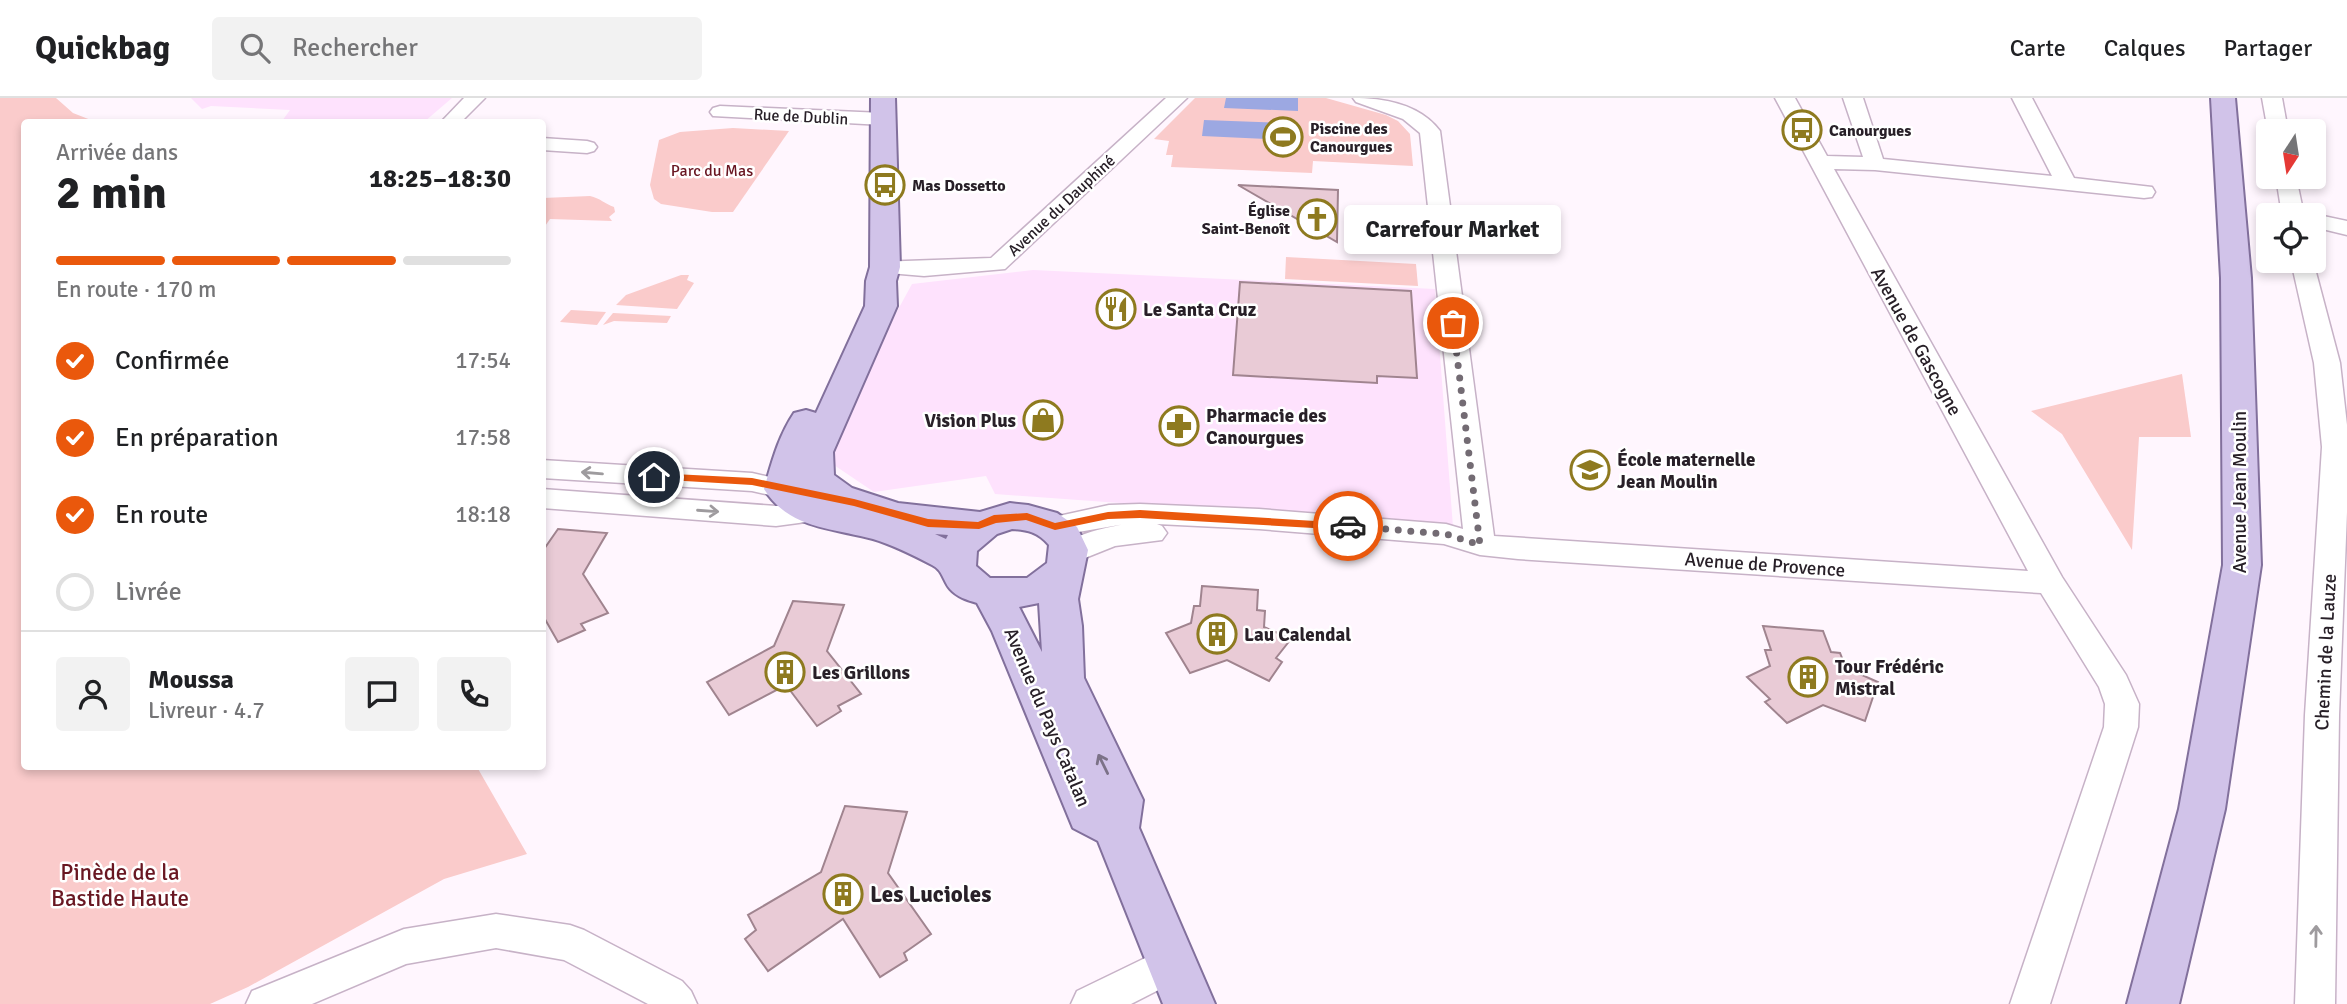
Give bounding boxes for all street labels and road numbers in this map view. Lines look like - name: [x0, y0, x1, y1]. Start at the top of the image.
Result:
- street label: Rue de Dublin: [753, 105, 849, 129]
- street label: Avenue du Dauphiné: [1004, 151, 1120, 261]
- street label: Avenue de Gascogne: [1865, 263, 1967, 420]
- street label: Avenue Jean Moulin: [2228, 411, 2252, 573]
- street label: Avenue de Provence: [1684, 547, 1846, 583]
- street label: Chemin de la Lauze: [2310, 573, 2342, 731]
- street label: Avenue du Pays Catalan: [999, 624, 1096, 810]

